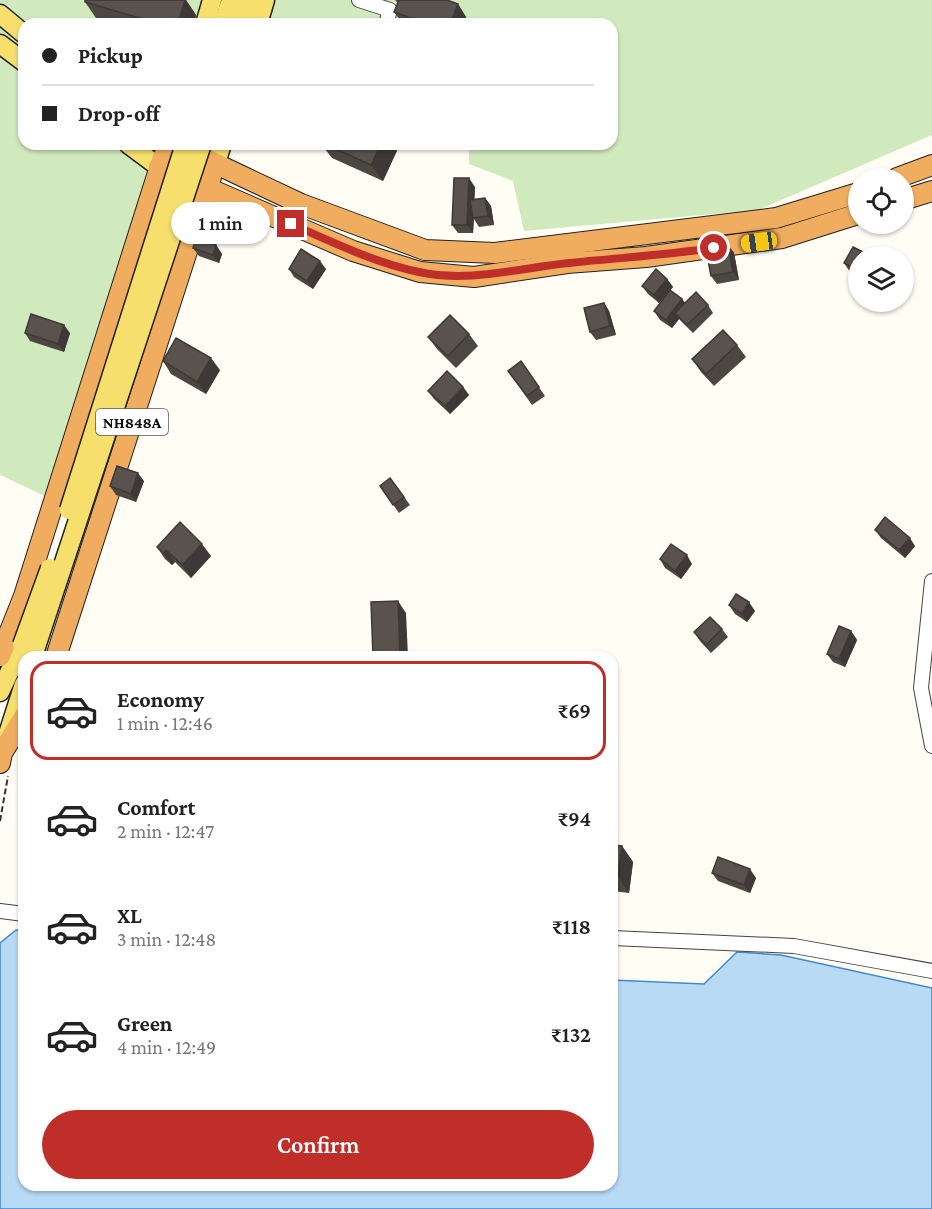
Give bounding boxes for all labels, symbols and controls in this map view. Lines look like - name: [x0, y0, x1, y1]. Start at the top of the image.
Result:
- text: Pickup: [78, 43, 143, 68]
- text: Drop-off: [78, 101, 160, 126]
- map controls: [848, 168, 914, 312]
- button: locate: [848, 168, 914, 234]
- callout: 1 min: [171, 203, 270, 245]
- route end: [277, 210, 304, 237]
- text: 1 min: [198, 212, 243, 234]
- car: [740, 231, 778, 253]
- route start: [700, 234, 727, 261]
- button: layers: [848, 246, 914, 312]
- road number: NH848A: [96, 409, 168, 435]
- icon: car: [45, 684, 99, 738]
- text: Economy: [117, 687, 204, 712]
- text: ₹69: [557, 698, 591, 723]
- text: 1 min · 12:46: [117, 712, 213, 734]
- icon: car: [45, 792, 99, 846]
- text: Comfort: [117, 795, 195, 820]
- text: ₹94: [558, 806, 591, 831]
- text: 2 min · 12:47: [117, 820, 214, 842]
- icon: car: [45, 900, 99, 954]
- text: XL: [117, 903, 142, 928]
- text: ₹118: [552, 914, 591, 939]
- text: 3 min · 12:48: [117, 928, 216, 950]
- icon: car: [45, 1008, 99, 1062]
- text: Green: [117, 1011, 173, 1036]
- text: ₹132: [551, 1022, 591, 1047]
- text: 4 min · 12:49: [117, 1036, 216, 1058]
- button: Confirm: [42, 1110, 594, 1179]

